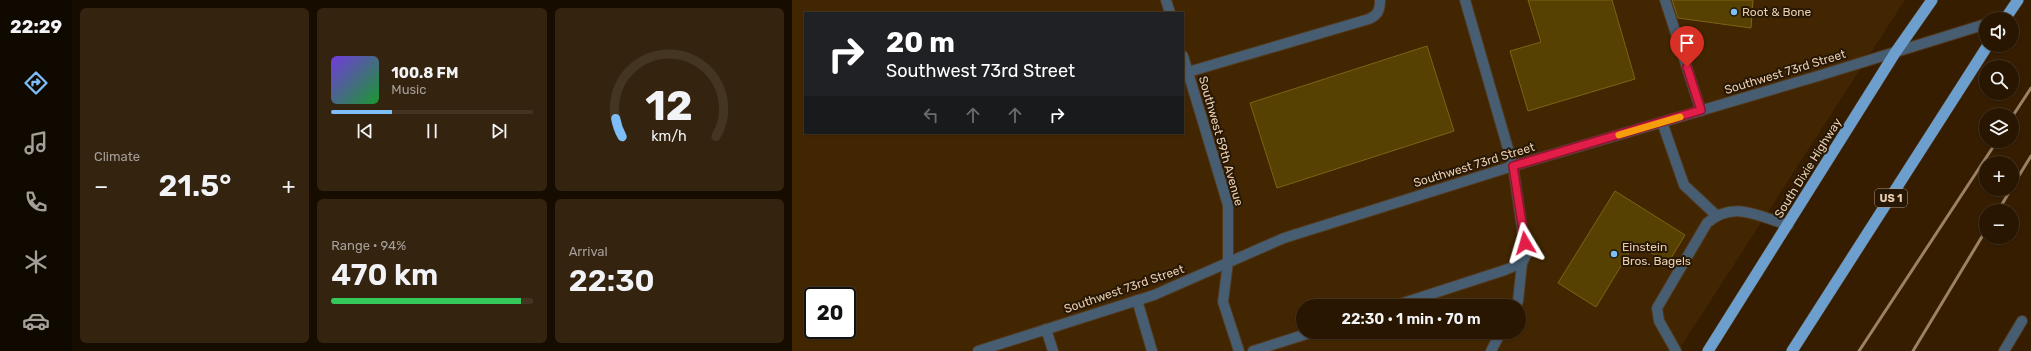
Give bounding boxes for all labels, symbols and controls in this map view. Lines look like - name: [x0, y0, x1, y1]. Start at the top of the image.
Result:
- place label: Root & Bone: [1742, 5, 1812, 19]
- marker: Root & Bone: [1729, 7, 1739, 17]
- map controls: [1979, 12, 2019, 244]
- button: sound: [1979, 12, 2019, 52]
- text: 22:29: [10, 16, 62, 38]
- text: 20 m: [886, 26, 955, 59]
- pin: [1670, 26, 1704, 67]
- icon: right: [820, 28, 872, 80]
- icon: arrive: [1676, 32, 1698, 54]
- street label: Southwest 73rd Street: [1723, 47, 1848, 97]
- text: Southwest 73rd Street: [886, 60, 1075, 82]
- button: search: [1979, 60, 2019, 100]
- text: 100.8 FM: [391, 64, 458, 82]
- icon: directions: [22, 69, 50, 97]
- street label: Southwest 59th Avenue: [1196, 75, 1246, 208]
- text: 12: [645, 81, 693, 130]
- text: Music: [391, 82, 426, 97]
- icon: left: [920, 104, 942, 126]
- icon: ahead: [962, 104, 984, 126]
- icon: ahead: [1004, 104, 1026, 126]
- icon: right: [1046, 104, 1068, 126]
- button: layers: [1979, 108, 2019, 148]
- street label: South Dixie Highway: [1772, 115, 1845, 221]
- icon: previous: [354, 120, 376, 142]
- icon: pause: [421, 120, 443, 142]
- icon: next: [488, 120, 510, 142]
- text: km/h: [651, 128, 687, 145]
- icon: music: [22, 129, 50, 157]
- street label: Southwest 73rd Street: [1412, 140, 1537, 190]
- text: Climate: [94, 149, 140, 164]
- button: +: [1979, 156, 2019, 196]
- text: 21.5°: [159, 168, 231, 204]
- text: −: [94, 173, 108, 200]
- text: +: [282, 173, 295, 200]
- icon: phone: [22, 188, 50, 216]
- road number: US 1: [1875, 189, 1907, 207]
- button: −: [1979, 204, 2019, 244]
- position arrow: [1504, 222, 1546, 264]
- text: Range · 94%: [331, 238, 406, 253]
- place label: Einstein Bros. Bagels: [1622, 240, 1691, 268]
- text: Arrival: [569, 244, 608, 259]
- icon: climate: [22, 248, 50, 276]
- marker: Einstein Bros. Bagels: [1609, 249, 1619, 259]
- text: 470 km: [331, 257, 438, 293]
- street label: Southwest 73rd Street: [1062, 262, 1186, 316]
- text: 22:30: [569, 263, 655, 299]
- speed limit sign: 20: [804, 287, 856, 339]
- icon: car: [22, 307, 50, 335]
- text: 22:30 · 1 min · 70 m: [1341, 310, 1481, 328]

